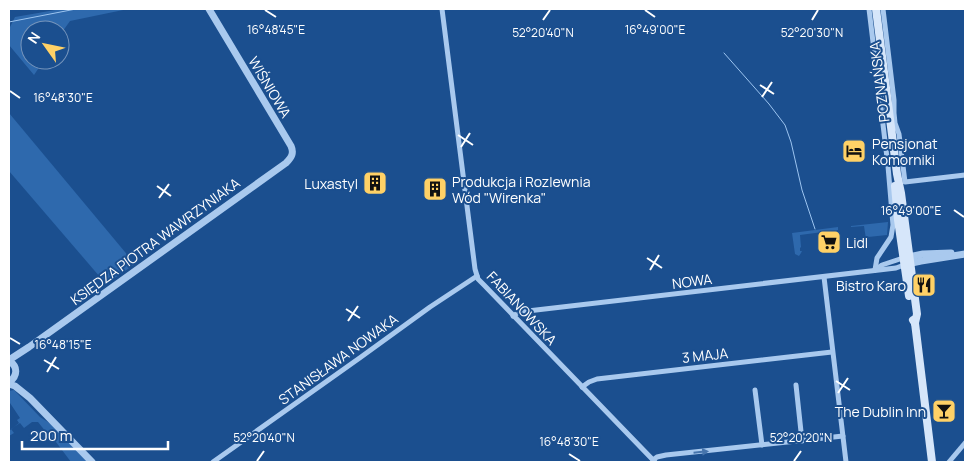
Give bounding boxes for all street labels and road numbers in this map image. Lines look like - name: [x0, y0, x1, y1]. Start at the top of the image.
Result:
- street label: POZNAŃSKA: [865, 41, 893, 123]
- street label: WIŚNIOWA: [244, 53, 296, 121]
- street label: KSIĘDZA PIOTRA WAWRZYNIAKA: [67, 173, 244, 309]
- street label: FABIANOWSKA: [483, 267, 561, 349]
- street label: NOWA: [671, 269, 713, 293]
- street label: STANISŁAWA NOWAKA: [274, 309, 402, 409]
- street label: 3 MAJA: [681, 343, 729, 367]

